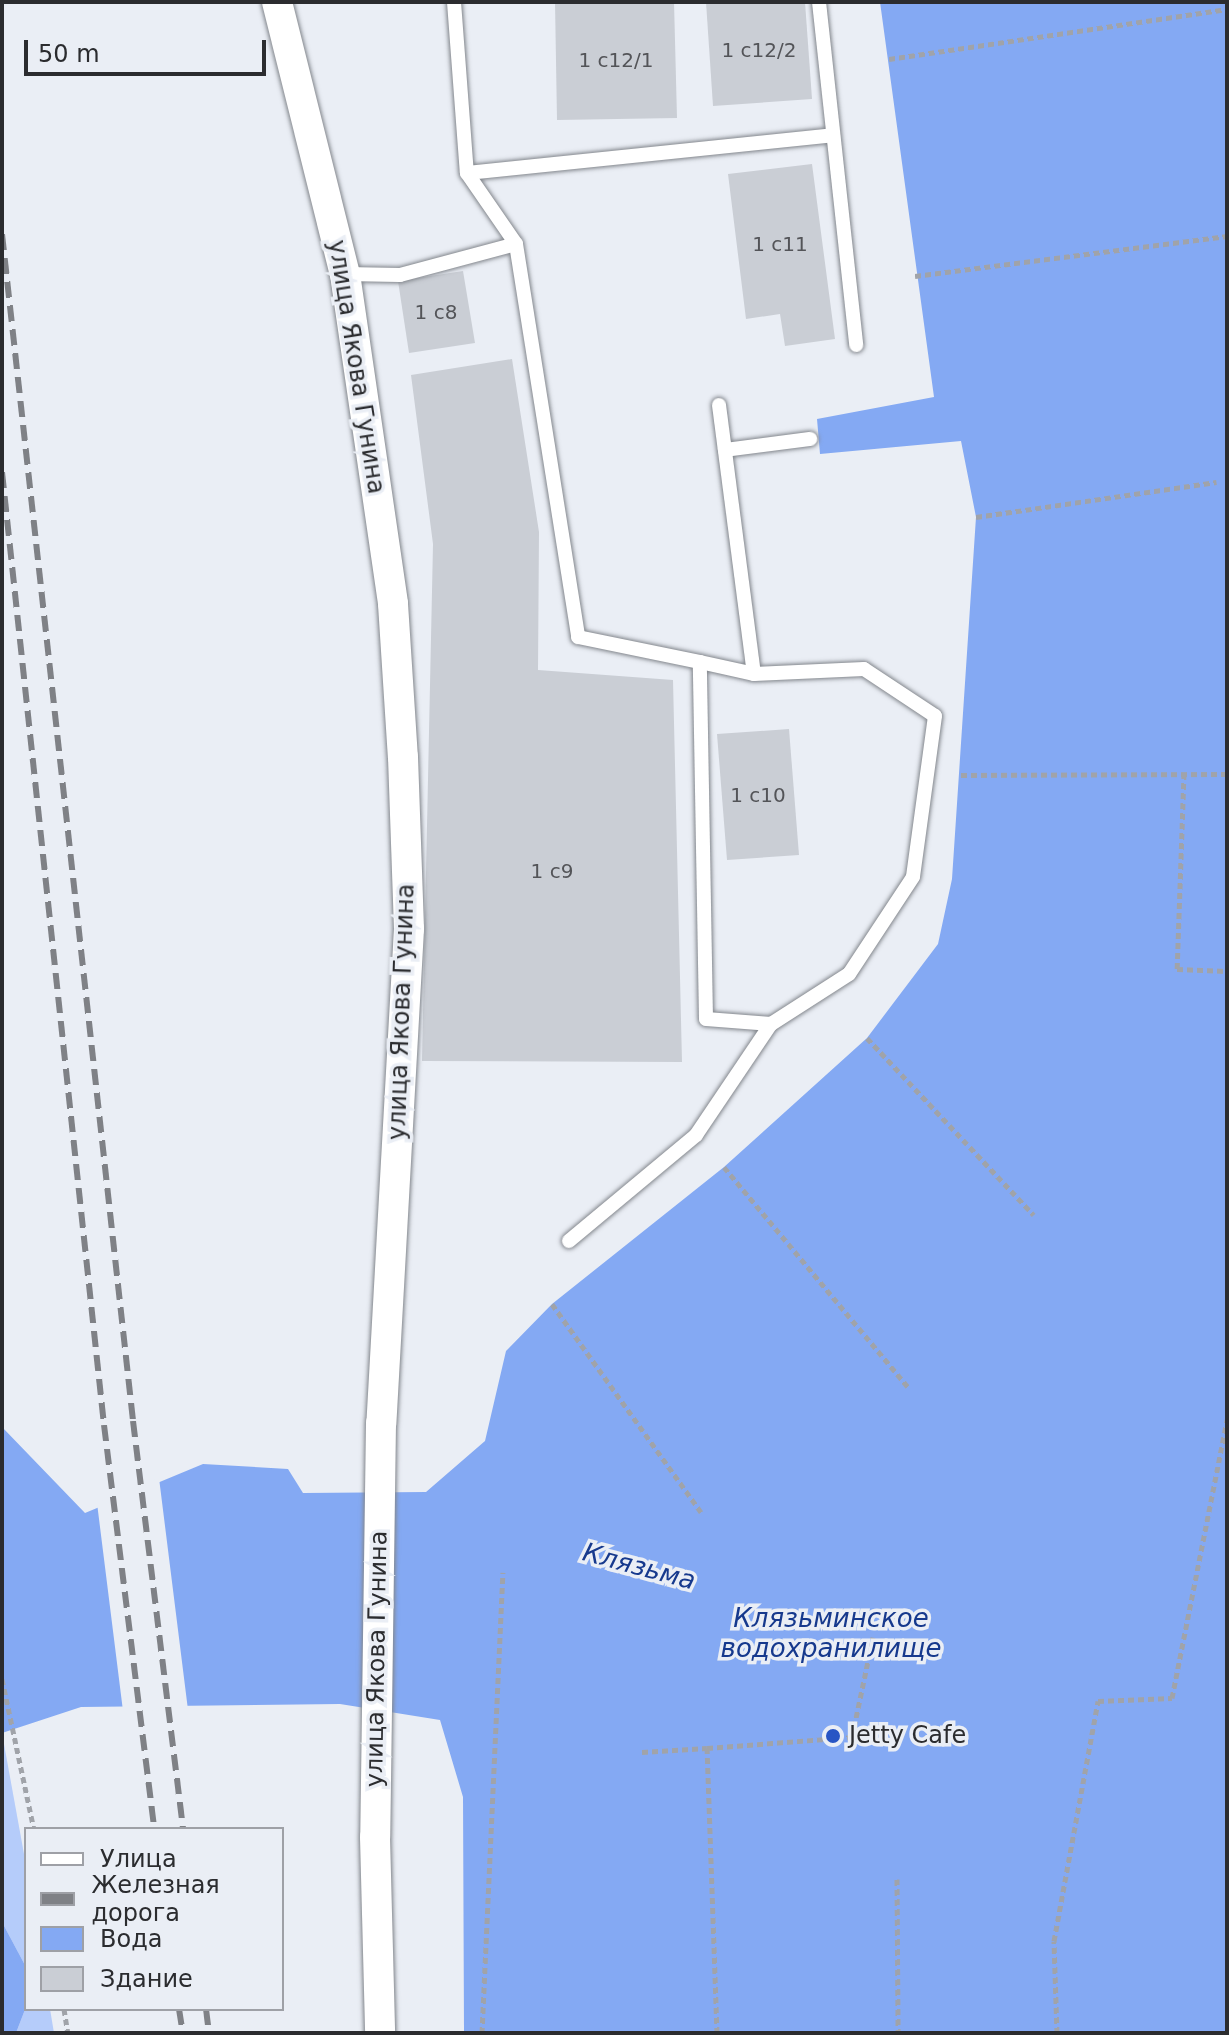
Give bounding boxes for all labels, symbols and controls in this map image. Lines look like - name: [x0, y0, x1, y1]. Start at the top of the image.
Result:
- scale bar: [28, 24, 270, 74]
- house number: 1 с12/2: [722, 38, 796, 62]
- text: 50 m: [38, 40, 100, 68]
- house number: 1 с12/1: [579, 48, 653, 72]
- house number: 1 с11: [752, 232, 808, 256]
- street label: улица Якова Гунина: [322, 238, 390, 496]
- house number: 1 с8: [415, 300, 457, 324]
- house number: 1 с10: [730, 783, 786, 807]
- house number: 1 с9: [531, 859, 573, 883]
- street label: улица Якова Гунина: [383, 883, 421, 1141]
- street label: улица Якова Гунина: [360, 1530, 394, 1788]
- water label: Клязьма: [579, 1537, 699, 1597]
- water label: Клязьминское водохранилище: [721, 1603, 941, 1664]
- place label: Jetty Cafe: [849, 1722, 966, 1750]
- marker: Jetty Cafe: [824, 1727, 842, 1745]
- legend: [24, 1827, 284, 2011]
- text: Улица: [100, 1845, 177, 1873]
- text: Железная дорога: [91, 1871, 220, 1927]
- text: Вода: [100, 1925, 162, 1953]
- text: Здание: [100, 1965, 193, 1993]

